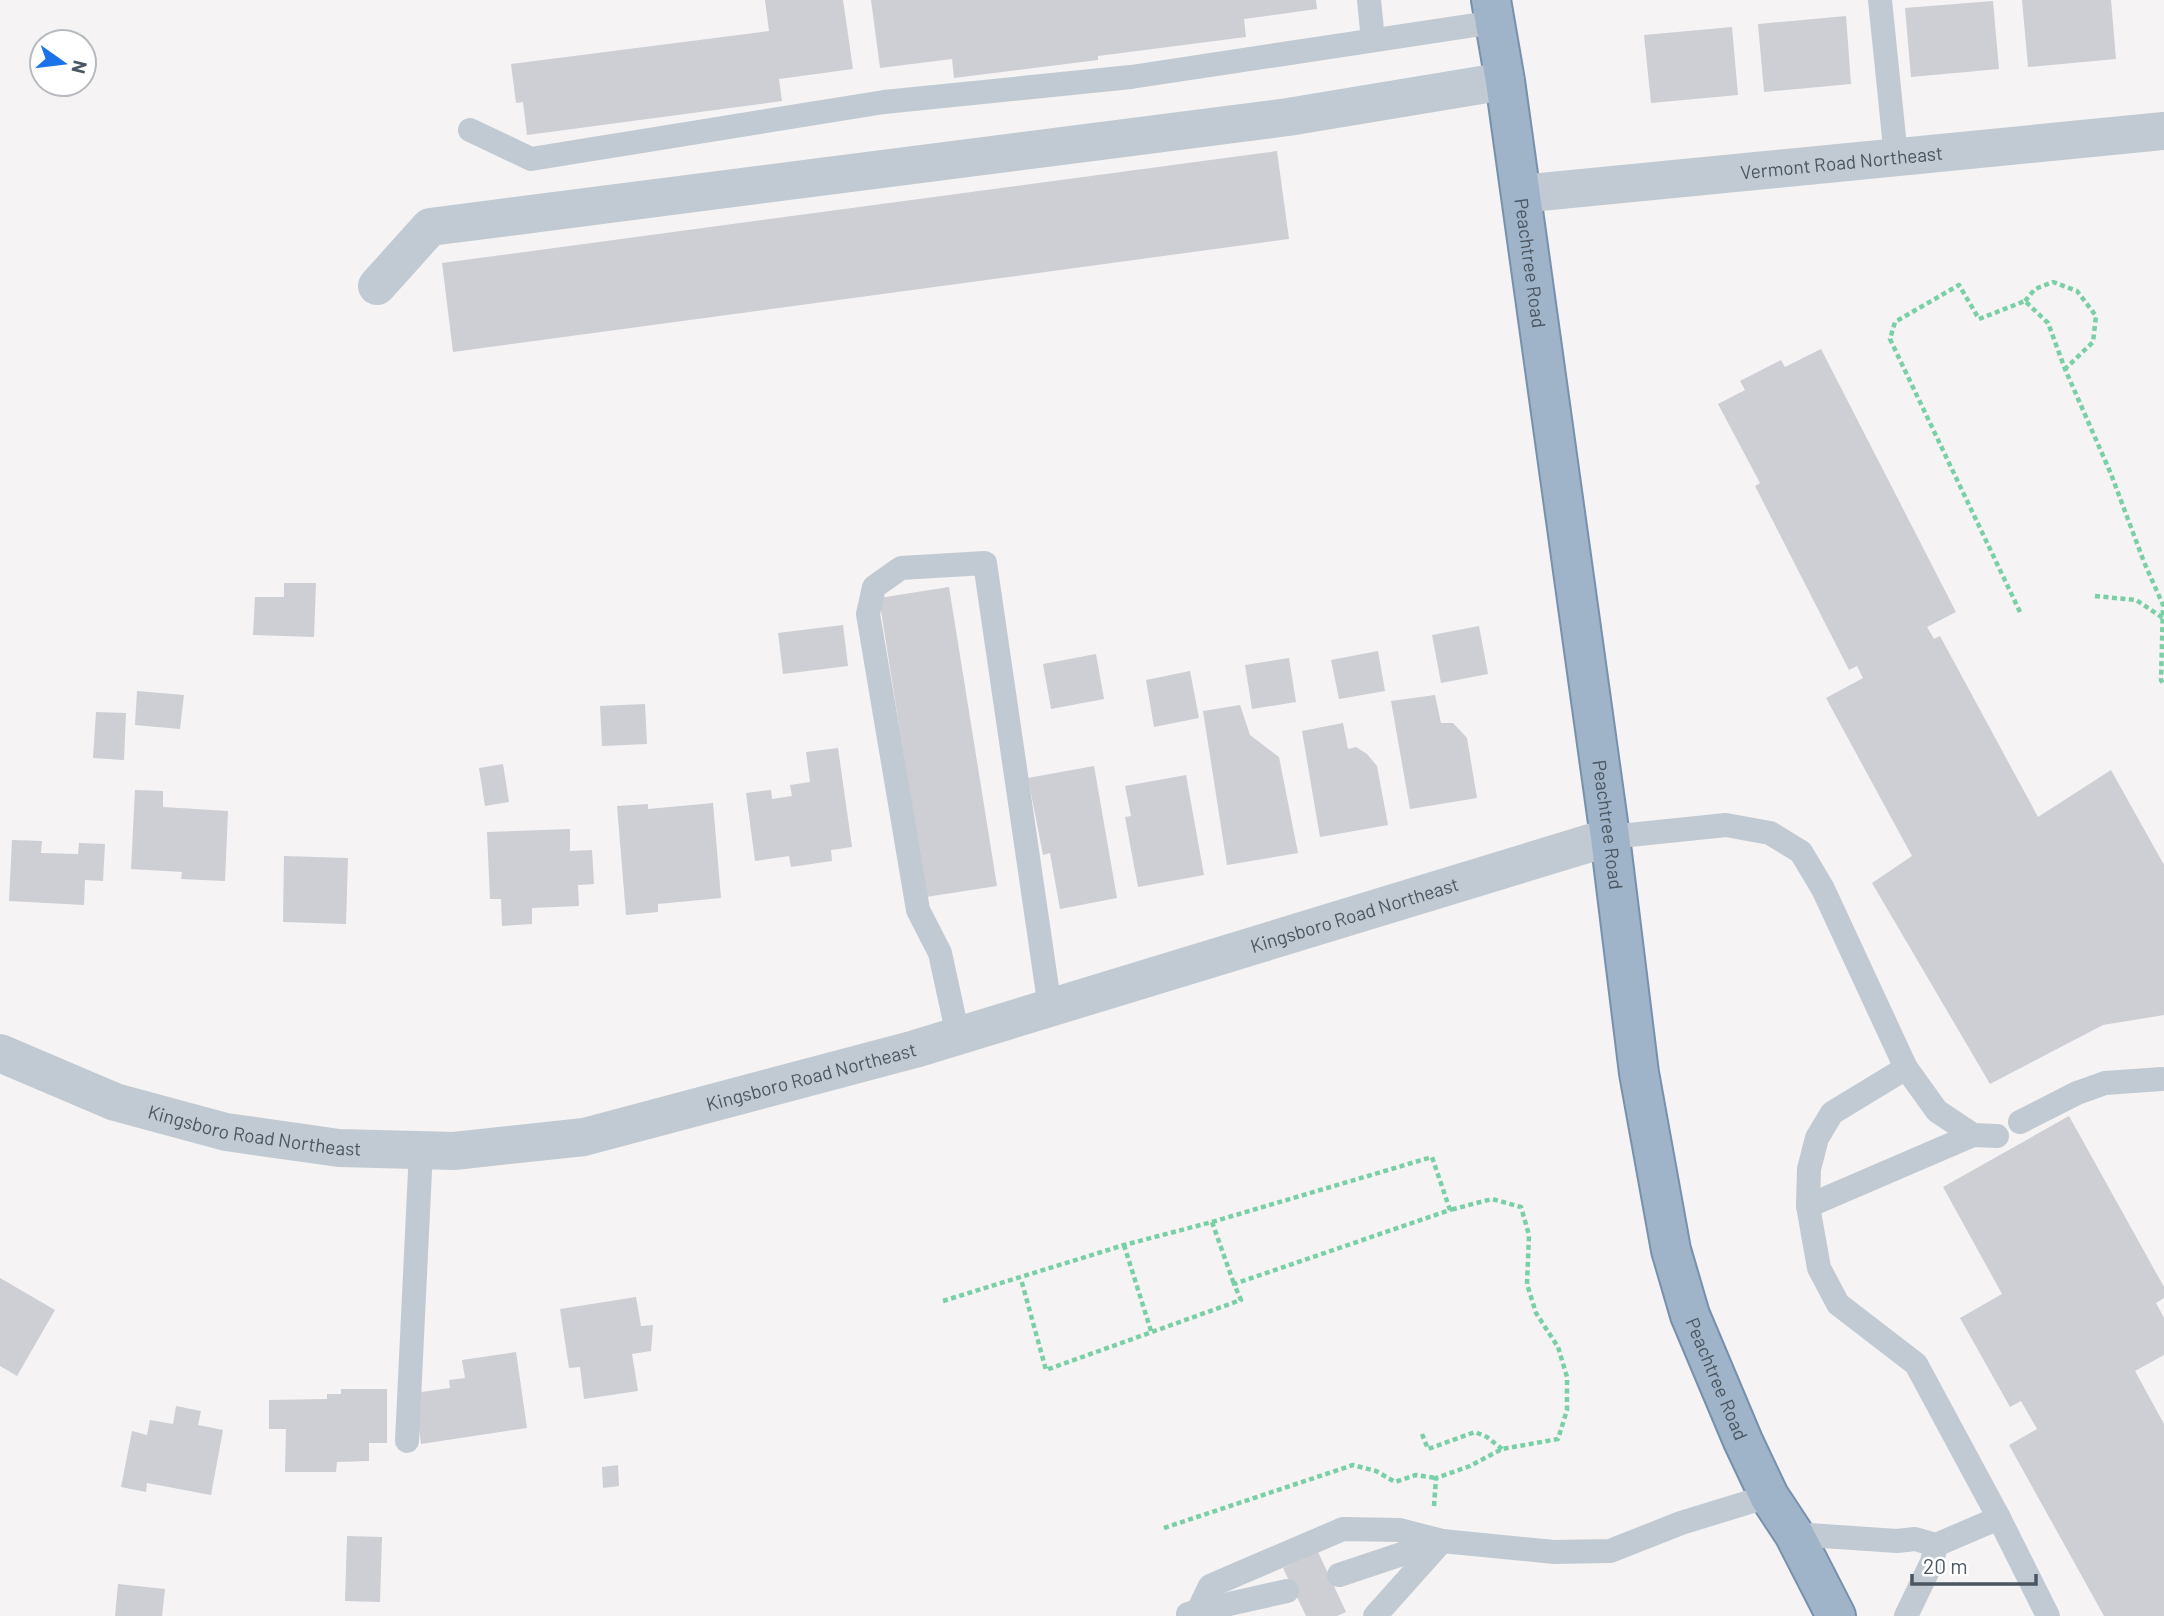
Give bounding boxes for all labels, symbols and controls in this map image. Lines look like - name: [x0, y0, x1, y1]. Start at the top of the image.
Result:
- north arrow: [28, 28, 98, 98]
- text: N: [67, 58, 93, 76]
- street label: Vermont Road Northeast: [1739, 141, 1944, 183]
- street label: Peachtree Road: [1510, 197, 1551, 329]
- street label: Peachtree Road: [1588, 758, 1628, 891]
- street label: Kingsboro Road Northeast: [1248, 872, 1461, 957]
- street label: Kingsboro Road Northeast: [703, 1037, 919, 1115]
- street label: Kingsboro Road Northeast: [146, 1099, 361, 1160]
- street label: Peachtree Road: [1681, 1314, 1753, 1443]
- scale bar: [1912, 1542, 2036, 1586]
- text: 20 m: [1923, 1553, 1968, 1578]

